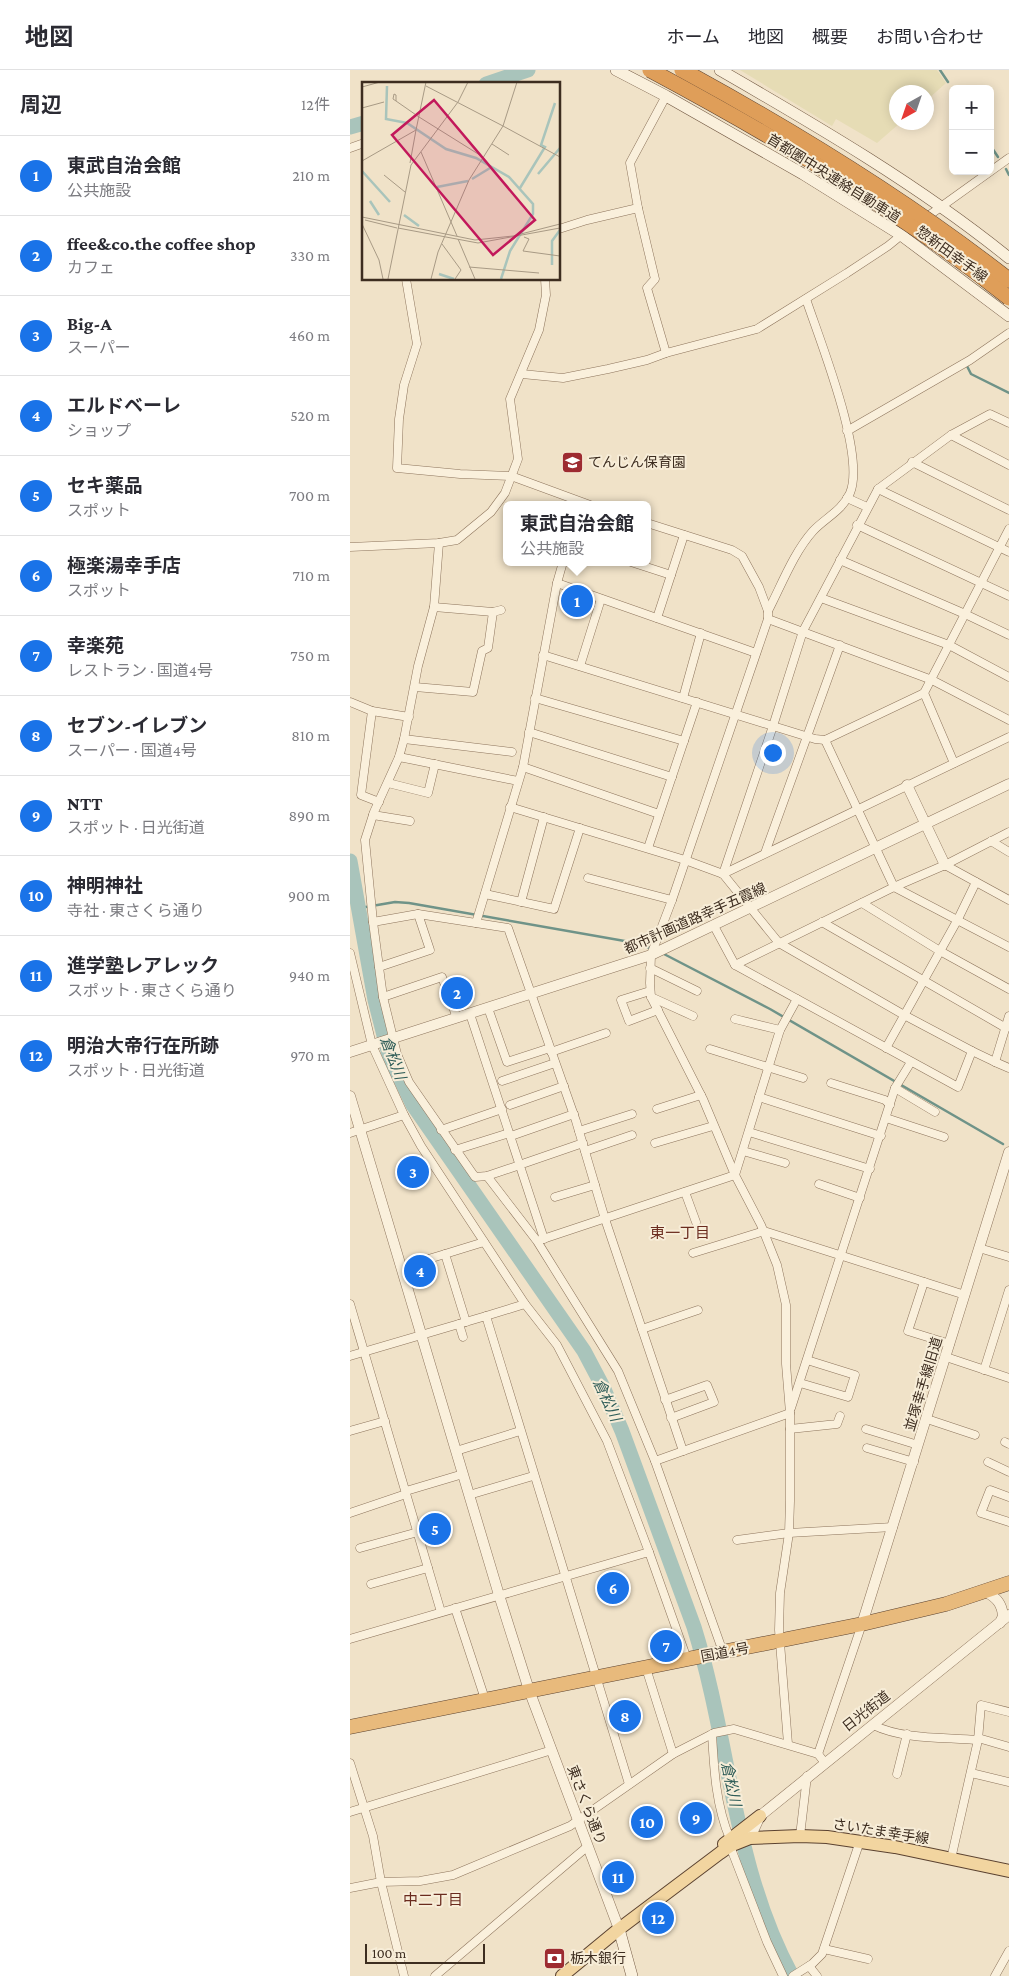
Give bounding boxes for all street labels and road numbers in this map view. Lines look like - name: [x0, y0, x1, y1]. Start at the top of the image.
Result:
- street label: 首都圏中央連絡自動車道: [764, 130, 904, 226]
- street label: 惣新田幸手線: [913, 223, 991, 285]
- street label: 都市計画道路幸手五霞線: [621, 879, 769, 957]
- street label: 並塚幸手線旧道: [901, 1335, 945, 1433]
- street label: 国道4号: [699, 1639, 751, 1665]
- street label: 日光街道: [839, 1687, 893, 1735]
- street label: 東さくら通り: [564, 1763, 610, 1847]
- street label: さいたま幸手線: [832, 1815, 930, 1847]

